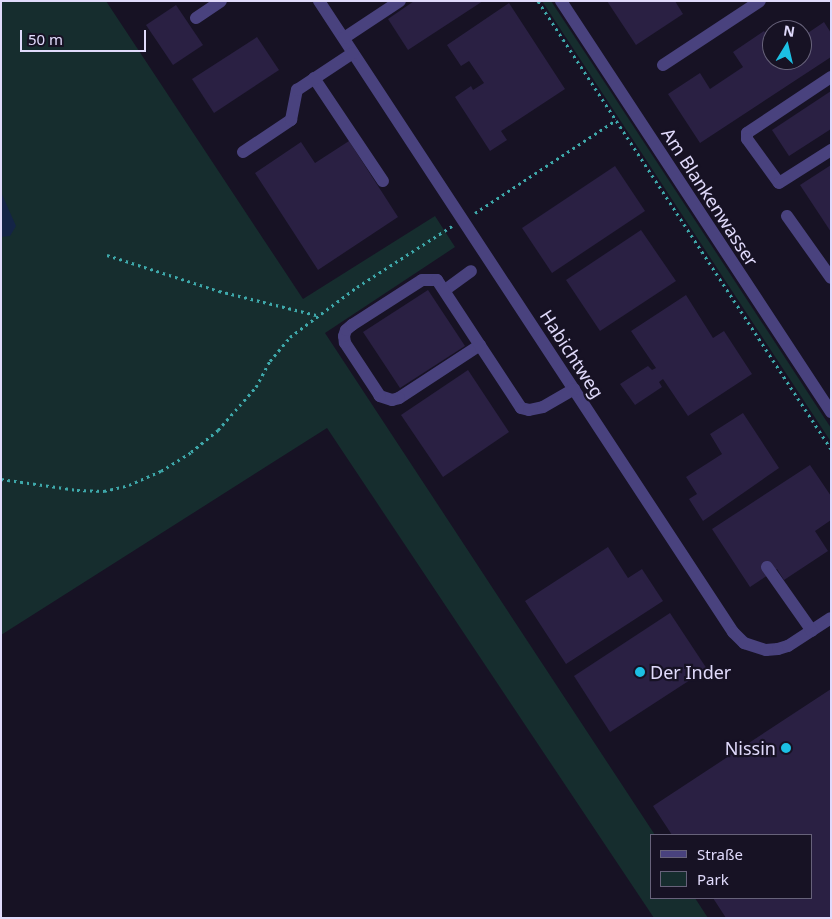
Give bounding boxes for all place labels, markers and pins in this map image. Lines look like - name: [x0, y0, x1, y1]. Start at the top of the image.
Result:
- place label: Der Inder: [650, 661, 731, 683]
- marker: Der Inder: [634, 666, 646, 678]
- place label: Nissin: [725, 737, 776, 759]
- marker: Nissin: [780, 742, 792, 754]

